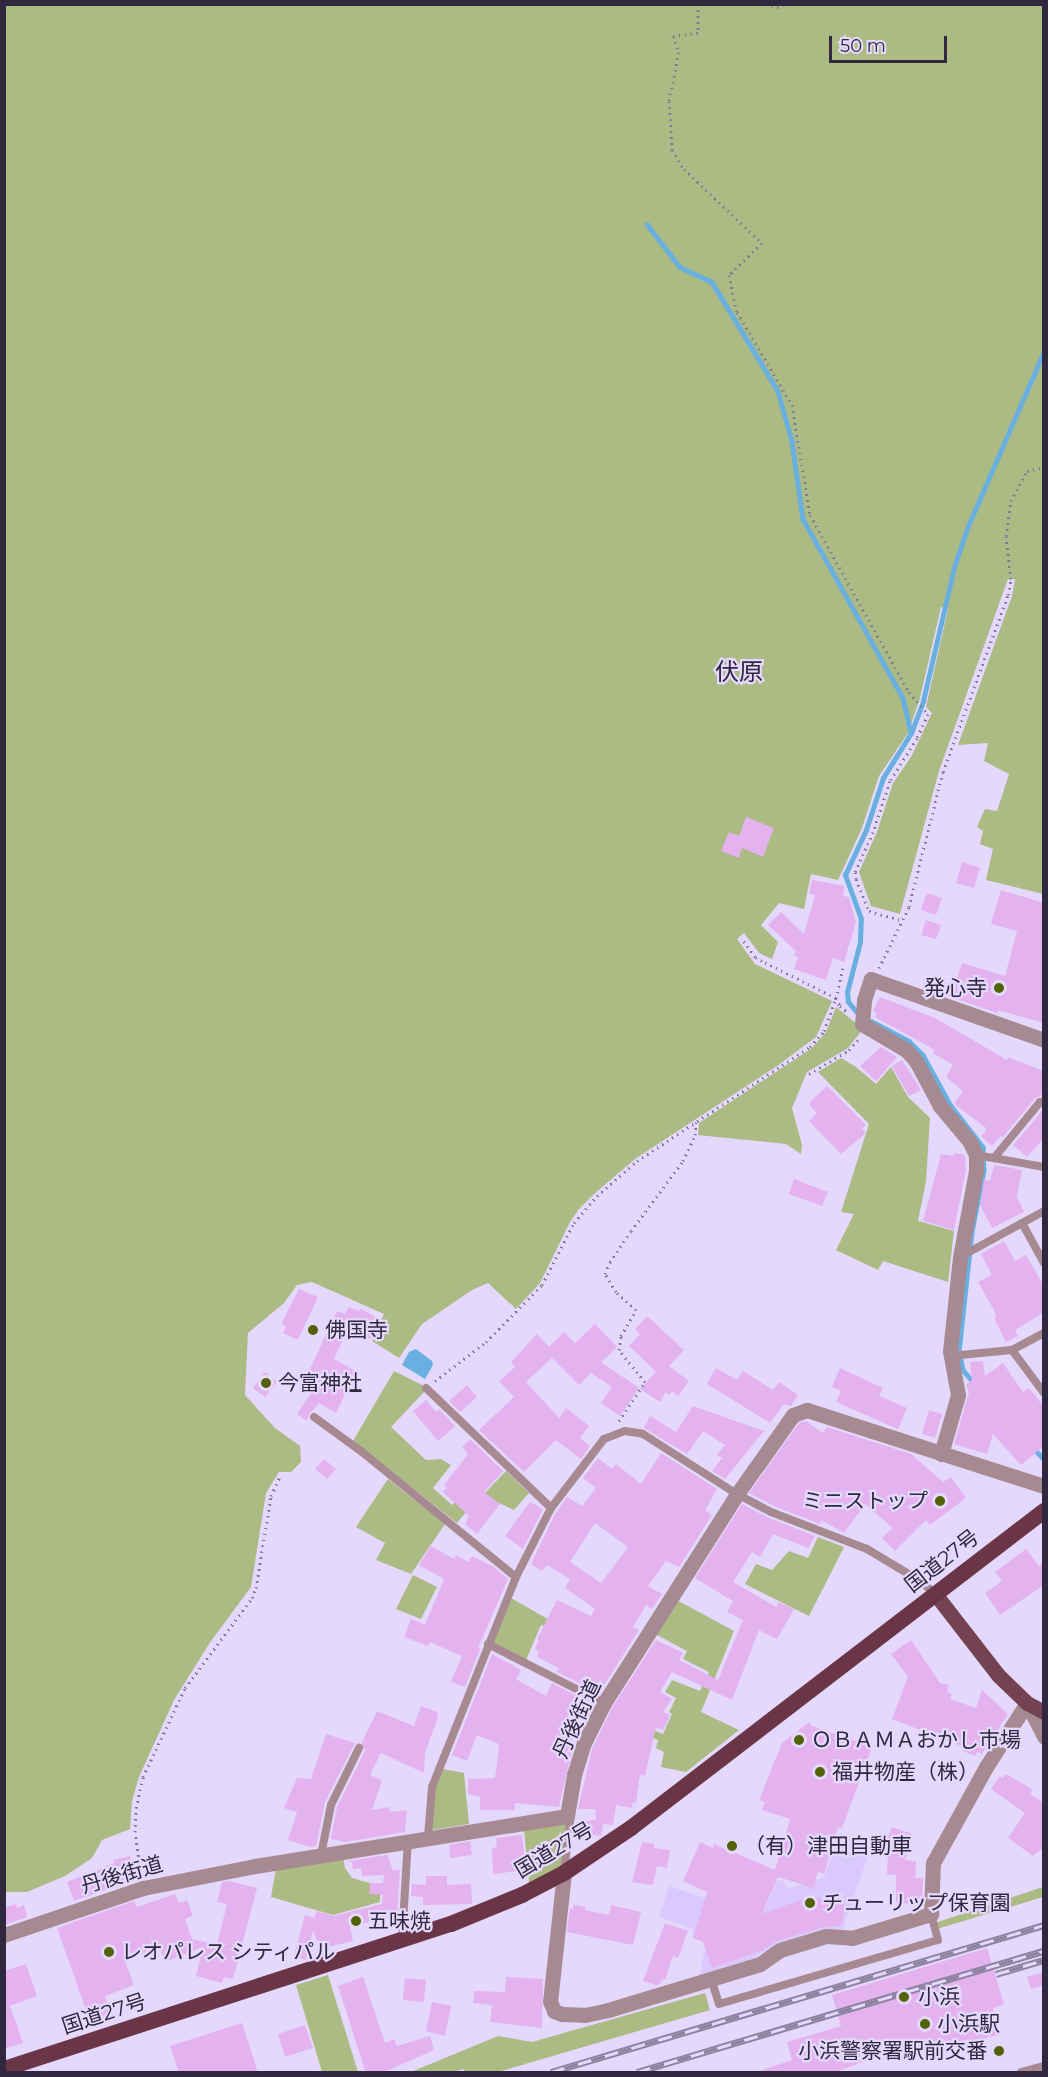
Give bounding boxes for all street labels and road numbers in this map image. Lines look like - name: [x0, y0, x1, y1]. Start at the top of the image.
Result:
- street label: 国道27号: [900, 1524, 984, 1598]
- street label: 丹後街道: [548, 1676, 606, 1762]
- street label: 国道27号: [510, 1817, 598, 1883]
- street label: 丹後街道: [78, 1851, 166, 1899]
- street label: 国道27号: [59, 1989, 149, 2039]

